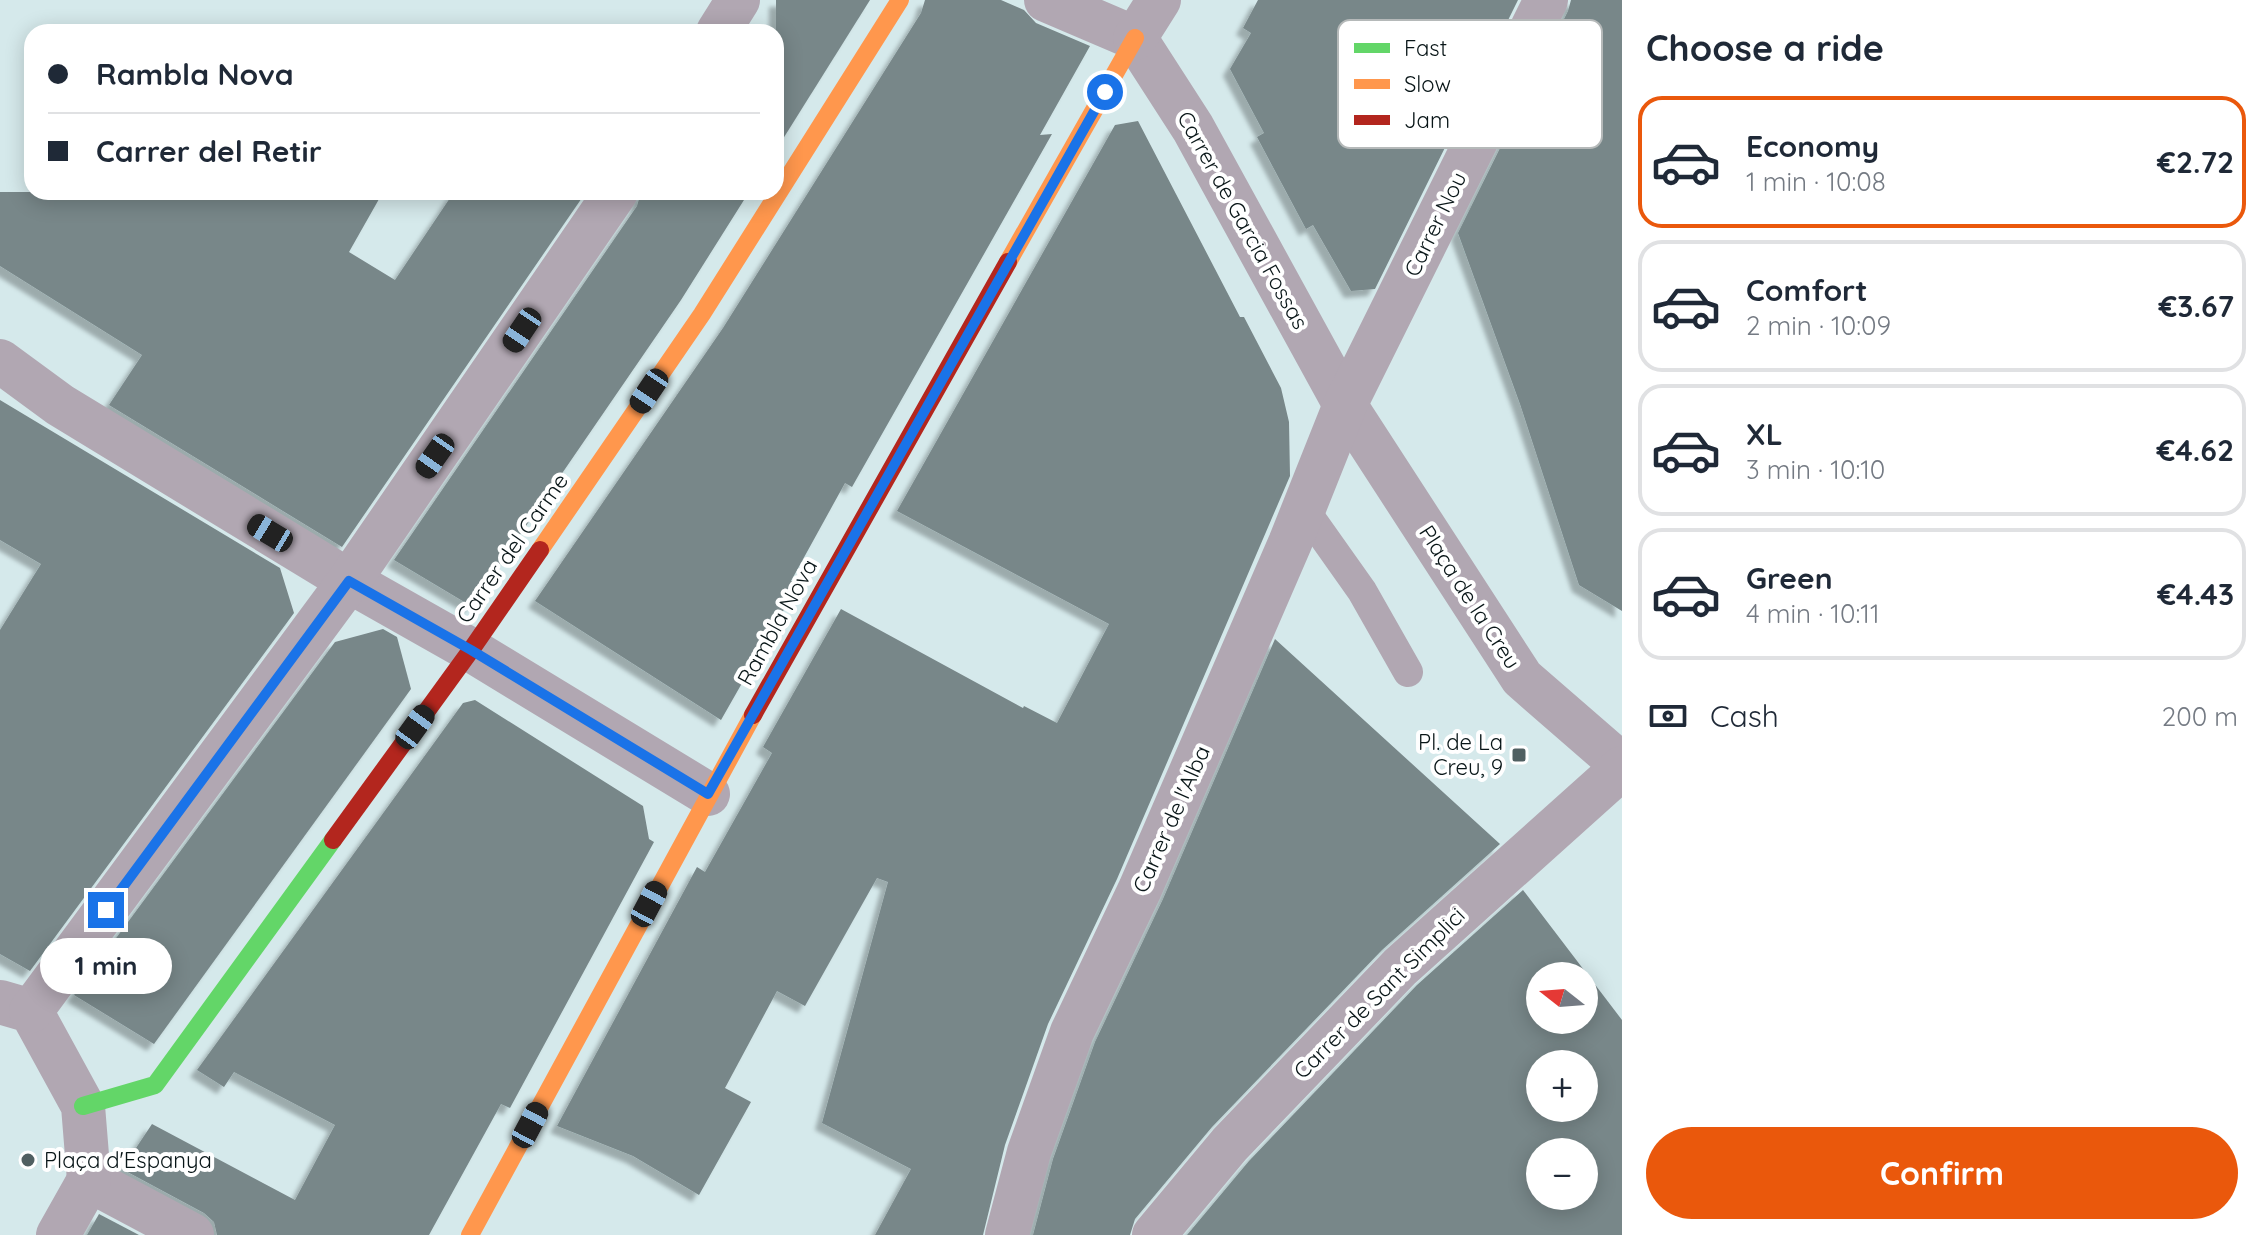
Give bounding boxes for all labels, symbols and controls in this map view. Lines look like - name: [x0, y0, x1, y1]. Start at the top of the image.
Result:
- legend: [1338, 20, 1602, 148]
- text: Choose a ride: [1646, 25, 1884, 70]
- text: Fast: [1404, 34, 1447, 62]
- text: Rambla Nova: [96, 55, 294, 93]
- text: Slow: [1404, 70, 1451, 98]
- route start: [1087, 74, 1123, 110]
- street label: Carrer de Garcia Fossas: [1171, 106, 1315, 334]
- text: Jam: [1404, 106, 1450, 134]
- icon: car: [1650, 126, 1722, 198]
- text: Economy: [1746, 127, 1879, 165]
- text: Carrer del Retir: [96, 132, 322, 170]
- text: €2.72: [2157, 143, 2234, 181]
- text: 1 min · 10:08: [1746, 165, 1886, 198]
- street label: Carrer Nou: [1398, 167, 1472, 281]
- icon: car: [1650, 270, 1722, 342]
- text: Comfort: [1746, 271, 1867, 309]
- text: €3.67: [2159, 287, 2234, 325]
- car: [499, 303, 545, 357]
- text: 2 min · 10:09: [1746, 309, 1891, 342]
- car: [626, 364, 672, 418]
- icon: car: [1650, 414, 1722, 486]
- text: XL: [1746, 415, 1783, 453]
- car: [411, 429, 459, 483]
- text: €4.62: [2156, 431, 2234, 469]
- text: 3 min · 10:10: [1746, 453, 1885, 486]
- street label: Carrer del Carme: [450, 468, 574, 628]
- car: [243, 510, 297, 556]
- street label: Plaça de la Creu: [1413, 520, 1527, 674]
- street label: Rambla Nova: [731, 554, 823, 690]
- icon: car: [1650, 558, 1722, 630]
- text: Green: [1746, 559, 1833, 597]
- text: €4.43: [2157, 575, 2234, 613]
- text: 4 min · 10:11: [1746, 597, 1880, 630]
- icon: cash: [1646, 694, 1690, 738]
- text: Cash: [1710, 697, 1779, 735]
- text: 200 m: [2162, 700, 2238, 733]
- car: [391, 701, 439, 753]
- place label: Pl. de La Creu, 9: [1418, 728, 1503, 781]
- street label: Carrer de l'Alba: [1126, 741, 1216, 897]
- marker: Pl. de La Creu, 9: [1510, 746, 1528, 764]
- car: [627, 877, 671, 931]
- route end: [88, 892, 124, 928]
- street label: Carrer de Sant Simplici: [1287, 901, 1471, 1085]
- callout: 1 min: [40, 938, 172, 994]
- text: 1 min: [75, 949, 138, 982]
- north arrow: [1526, 962, 1598, 1034]
- map controls: [1526, 962, 1598, 1210]
- button: +: [1526, 1050, 1598, 1122]
- car: [508, 1098, 552, 1152]
- button: Confirm: [1646, 1127, 2238, 1219]
- button: −: [1526, 1138, 1598, 1210]
- place label: Plaça d'Espanya: [44, 1146, 212, 1174]
- marker: Plaça d'Espanya: [19, 1151, 37, 1169]

